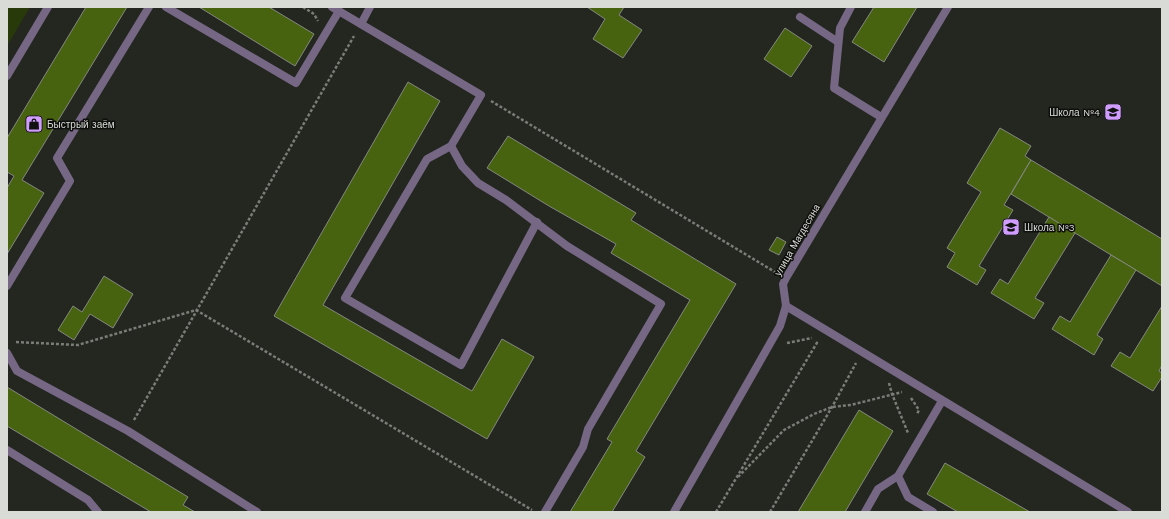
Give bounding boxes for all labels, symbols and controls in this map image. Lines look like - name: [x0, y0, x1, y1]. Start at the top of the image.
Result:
- school or university icon: Школа №4: [1103, 102, 1123, 122]
- place label: Школа №4: [1049, 107, 1100, 118]
- shop icon: Быстрый заём: [24, 114, 44, 134]
- place label: Быстрый заём: [47, 119, 115, 130]
- street label: улица Магдесяна: [772, 202, 822, 278]
- school or university icon: Школа №3: [1001, 217, 1021, 237]
- place label: Школа №3: [1024, 222, 1075, 233]

